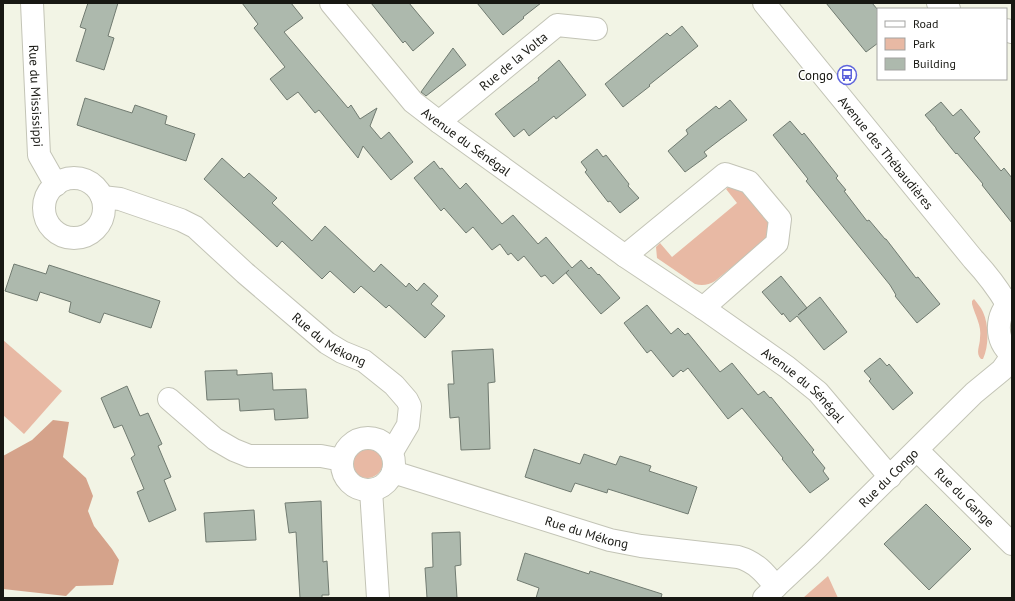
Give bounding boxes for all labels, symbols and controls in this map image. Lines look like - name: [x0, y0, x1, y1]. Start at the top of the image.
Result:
- legend: [877, 8, 1007, 80]
- text: Road: [913, 16, 938, 31]
- street label: Rue de la Volta: [476, 28, 551, 94]
- text: Park: [913, 36, 935, 51]
- street label: Rue du Mississippi: [25, 44, 47, 147]
- text: Building: [913, 56, 956, 71]
- bus stop icon: Congo: [836, 64, 858, 86]
- place label: Congo: [798, 67, 833, 84]
- street label: Avenue des Thébaudières: [835, 92, 937, 213]
- street label: Avenue du Sénégal: [418, 103, 514, 180]
- street label: Rue du Mékong: [289, 309, 369, 370]
- street label: Avenue du Sénégal: [758, 343, 849, 426]
- street label: Rue du Congo: [855, 444, 922, 511]
- street label: Rue du Gange: [931, 464, 998, 530]
- street label: Rue du Mékong: [543, 512, 630, 552]

